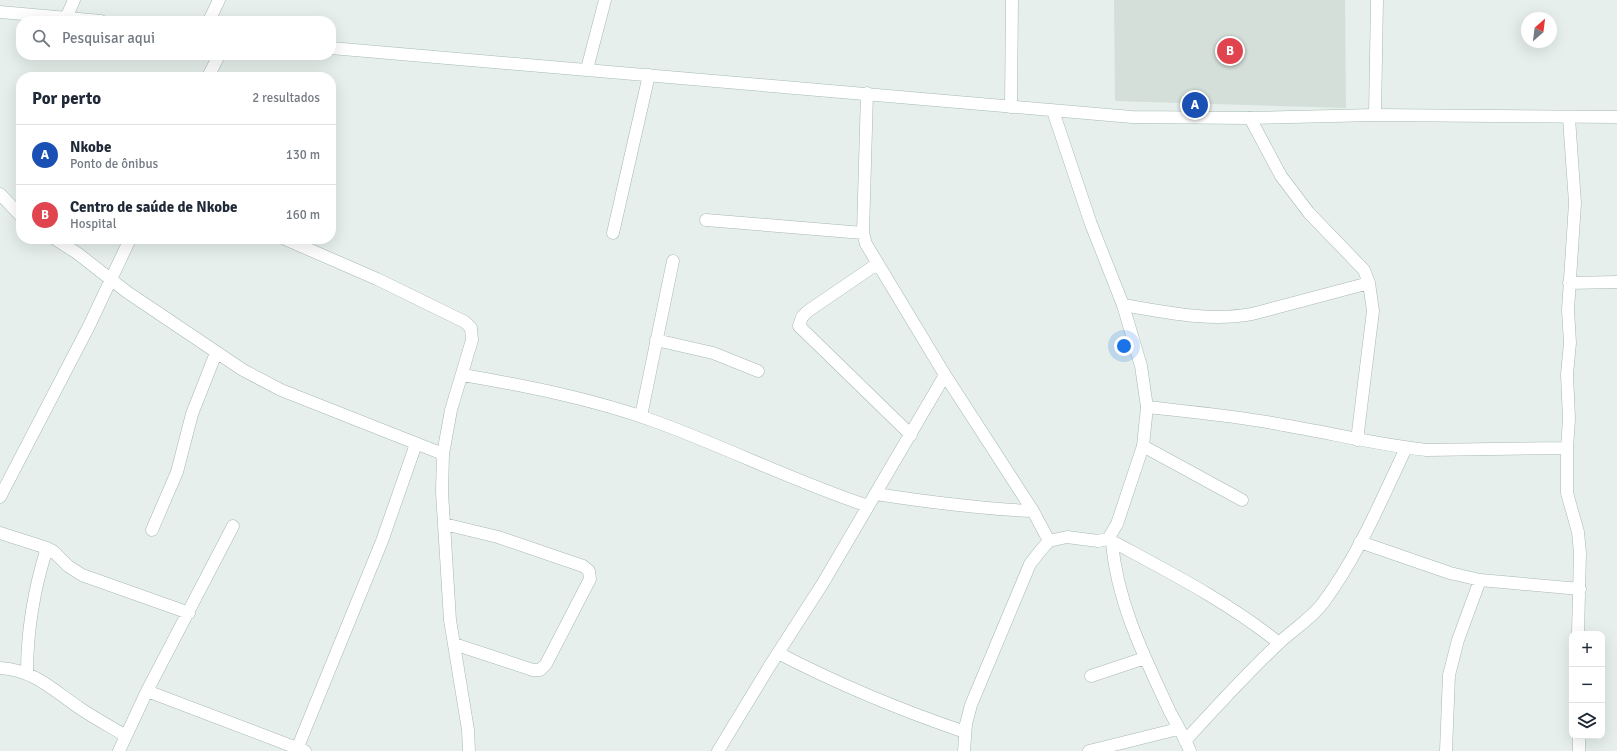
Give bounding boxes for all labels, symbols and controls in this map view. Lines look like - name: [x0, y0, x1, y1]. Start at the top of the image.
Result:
- north arrow: [1521, 12, 1557, 48]
- search box: [16, 16, 336, 60]
- icon: search: [30, 27, 52, 49]
- text: Pesquisar aqui: [62, 29, 155, 47]
- pin: B: [1217, 36, 1243, 66]
- text: Por perto: [32, 88, 101, 109]
- text: 2 resultados: [252, 90, 320, 106]
- pin: A: [1182, 90, 1208, 120]
- text: Nkobe: [70, 138, 111, 156]
- text: A: [41, 147, 49, 163]
- text: 130 m: [286, 147, 320, 163]
- text: Ponto de ônibus: [70, 156, 158, 172]
- text: Centro de saúde de Nkobe: [70, 198, 238, 216]
- text: B: [41, 207, 49, 223]
- text: 160 m: [286, 207, 320, 223]
- text: Hospital: [70, 216, 117, 232]
- your location: [1114, 336, 1134, 356]
- map controls: [1569, 631, 1605, 739]
- button: +: [1569, 631, 1605, 667]
- button: −: [1569, 667, 1605, 703]
- button: layers: [1569, 703, 1605, 739]

